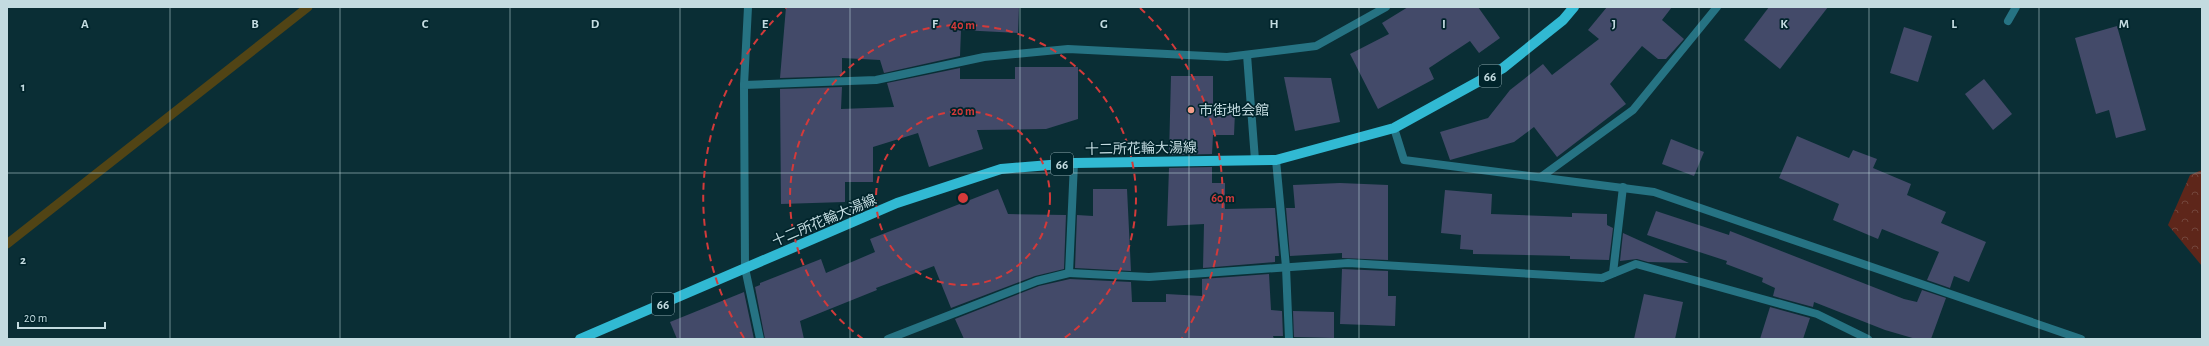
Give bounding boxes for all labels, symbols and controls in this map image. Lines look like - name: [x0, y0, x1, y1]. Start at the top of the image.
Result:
- text: A: [81, 18, 89, 31]
- text: B: [251, 18, 259, 31]
- text: C: [422, 18, 429, 31]
- text: D: [591, 18, 600, 31]
- text: E: [762, 18, 769, 31]
- text: F: [932, 18, 939, 31]
- text: G: [1100, 18, 1108, 31]
- text: H: [1269, 18, 1279, 31]
- text: I: [1442, 18, 1446, 31]
- text: J: [1612, 18, 1616, 31]
- text: K: [1780, 18, 1788, 31]
- text: L: [1951, 18, 1957, 31]
- text: M: [2119, 18, 2129, 31]
- text: 40 m: [951, 19, 975, 31]
- road number: 66: [1479, 65, 1501, 87]
- text: 1: [21, 81, 25, 94]
- place label: 市街地会館: [1199, 103, 1269, 118]
- text: 20 m: [951, 105, 975, 117]
- marker: 市街地会館: [1186, 105, 1196, 115]
- street label: 十二所花輪大湯線: [1085, 139, 1197, 157]
- road number: 66: [1051, 153, 1073, 175]
- street label: 十二所花輪大湯線: [769, 191, 879, 249]
- centre of rings: [956, 191, 970, 205]
- text: 60 m: [1211, 192, 1235, 204]
- text: 2: [20, 254, 26, 267]
- road number: 66: [652, 293, 674, 315]
- scale bar: [18, 304, 105, 330]
- text: 20 m: [24, 312, 47, 324]

